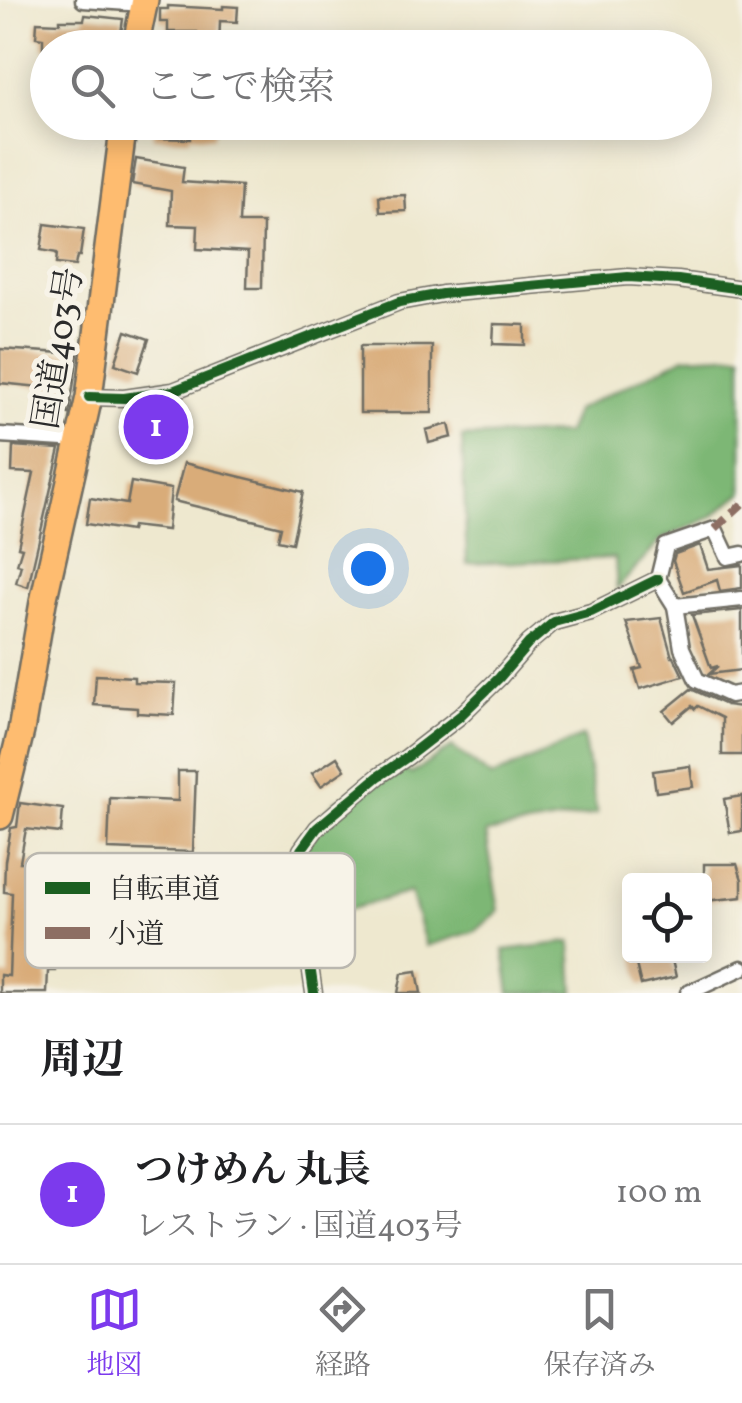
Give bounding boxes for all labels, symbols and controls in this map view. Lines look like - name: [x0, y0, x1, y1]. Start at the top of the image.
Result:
- search box: [30, 30, 712, 140]
- icon: search: [65, 58, 120, 113]
- text: ここで検索: [145, 63, 335, 116]
- street label: 国道403号: [23, 264, 96, 433]
- pin: 1: [124, 390, 188, 464]
- your location: [343, 543, 394, 594]
- legend: [25, 853, 355, 968]
- text: 自転車道: [108, 871, 220, 910]
- map controls: [622, 873, 712, 963]
- button: locate: [622, 873, 712, 963]
- text: 小道: [108, 916, 164, 955]
- text: 周辺: [40, 1033, 124, 1092]
- text: つけめん 丸長: [135, 1146, 371, 1199]
- text: 1: [66, 1172, 79, 1216]
- text: 100 m: [616, 1172, 702, 1216]
- text: レストラン · 国道403号: [135, 1206, 462, 1250]
- tab: 地図: [86, 1282, 142, 1386]
- tab: 経路: [315, 1282, 371, 1386]
- tab: 保存済み: [544, 1282, 656, 1386]

